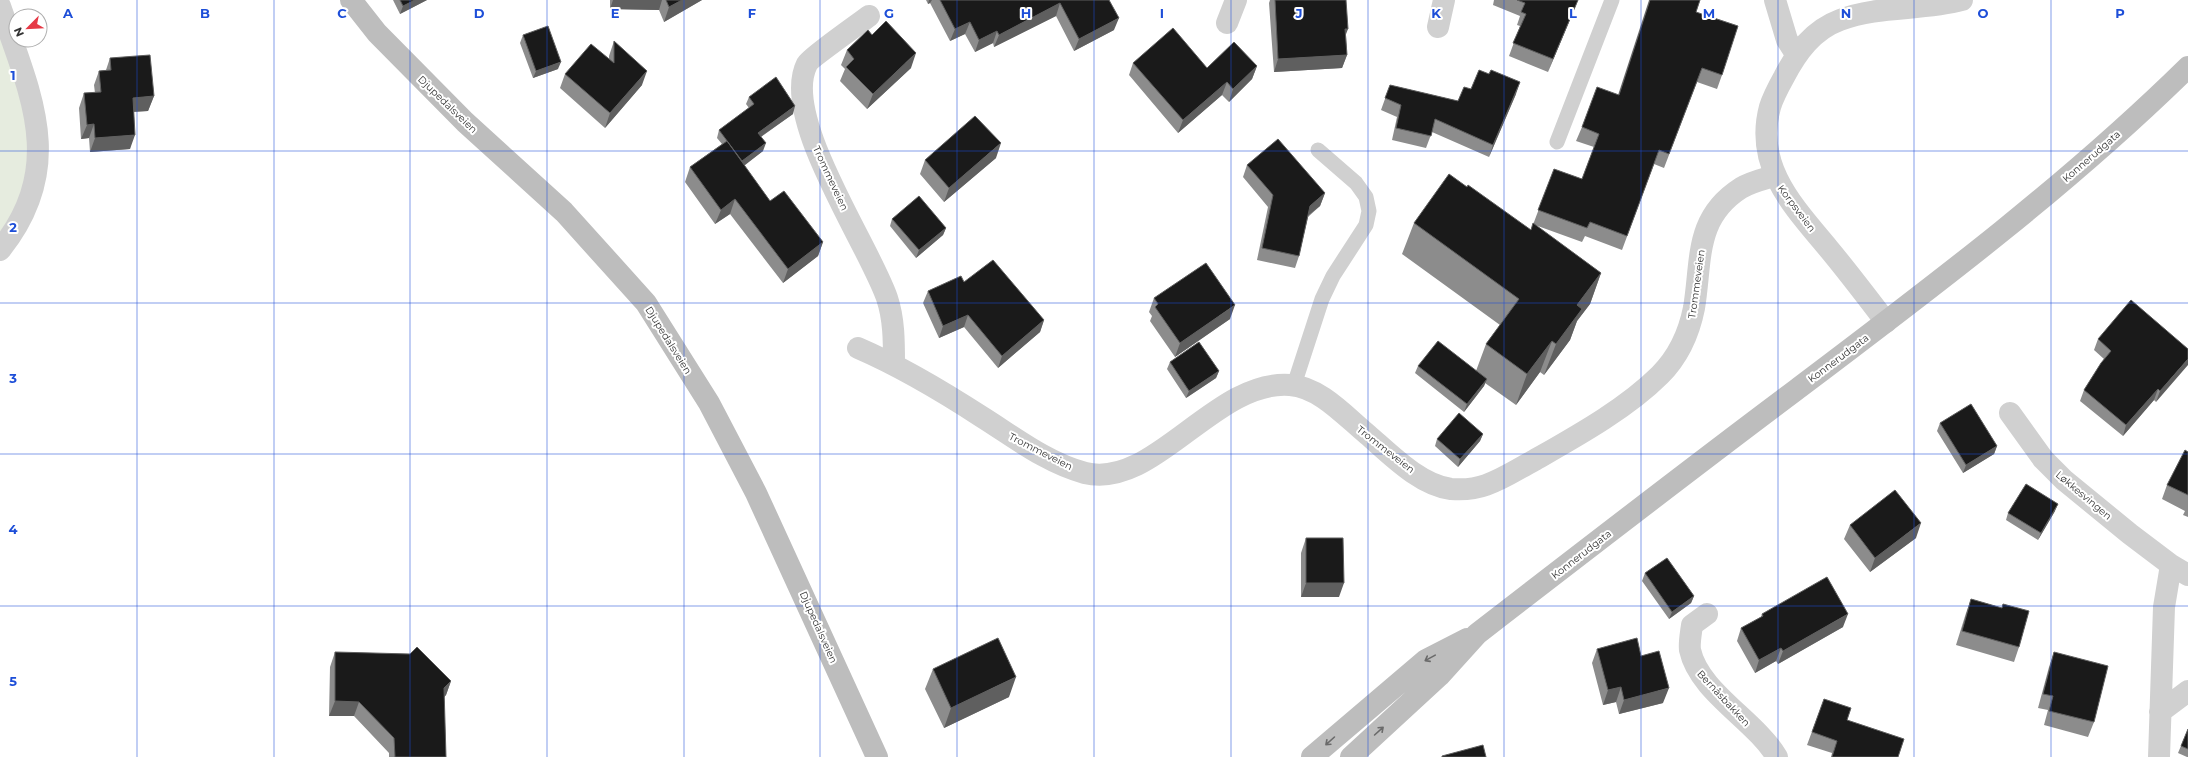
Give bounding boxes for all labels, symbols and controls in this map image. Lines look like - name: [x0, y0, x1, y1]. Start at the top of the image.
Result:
- text: A: [62, 5, 74, 21]
- text: B: [200, 5, 210, 21]
- text: C: [337, 5, 347, 21]
- text: D: [474, 5, 485, 21]
- text: E: [611, 5, 620, 21]
- text: F: [748, 5, 756, 21]
- text: G: [884, 5, 894, 21]
- text: H: [1021, 5, 1031, 21]
- text: I: [1160, 5, 1164, 21]
- text: J: [1294, 5, 1303, 21]
- text: K: [1431, 5, 1441, 21]
- text: L: [1569, 5, 1577, 21]
- text: M: [1703, 5, 1715, 21]
- text: N: [1841, 5, 1851, 21]
- text: O: [1978, 5, 1989, 21]
- text: P: [2115, 5, 2125, 21]
- north arrow: [8, 8, 48, 48]
- text: N: [11, 25, 27, 39]
- text: 1: [10, 67, 16, 83]
- street label: Djupedalsveien: [415, 73, 480, 136]
- street label: Konnerudgata: [2060, 128, 2123, 185]
- street label: Trommeveien: [810, 144, 851, 213]
- street label: Korpsveien: [1775, 182, 1818, 234]
- text: 2: [9, 219, 17, 235]
- street label: Trommeveien: [1685, 249, 1708, 319]
- street label: Djupedalsveien: [643, 304, 695, 377]
- street label: Konnerudgata: [1805, 331, 1871, 385]
- text: 3: [8, 370, 17, 386]
- street label: Trommeveien: [1354, 423, 1417, 476]
- street label: Trommeveien: [1007, 430, 1075, 473]
- street label: Løkkesvingen: [2053, 468, 2114, 523]
- text: 4: [9, 521, 18, 537]
- street label: Konnerudgata: [1549, 527, 1614, 582]
- street label: Djupedalsveien: [797, 589, 840, 665]
- one-way arrow: [1424, 655, 1436, 663]
- street label: Bernåsbakken: [1694, 667, 1753, 729]
- text: 5: [9, 673, 17, 689]
- one-way arrow: [1374, 726, 1384, 735]
- one-way arrow: [1325, 737, 1335, 746]

